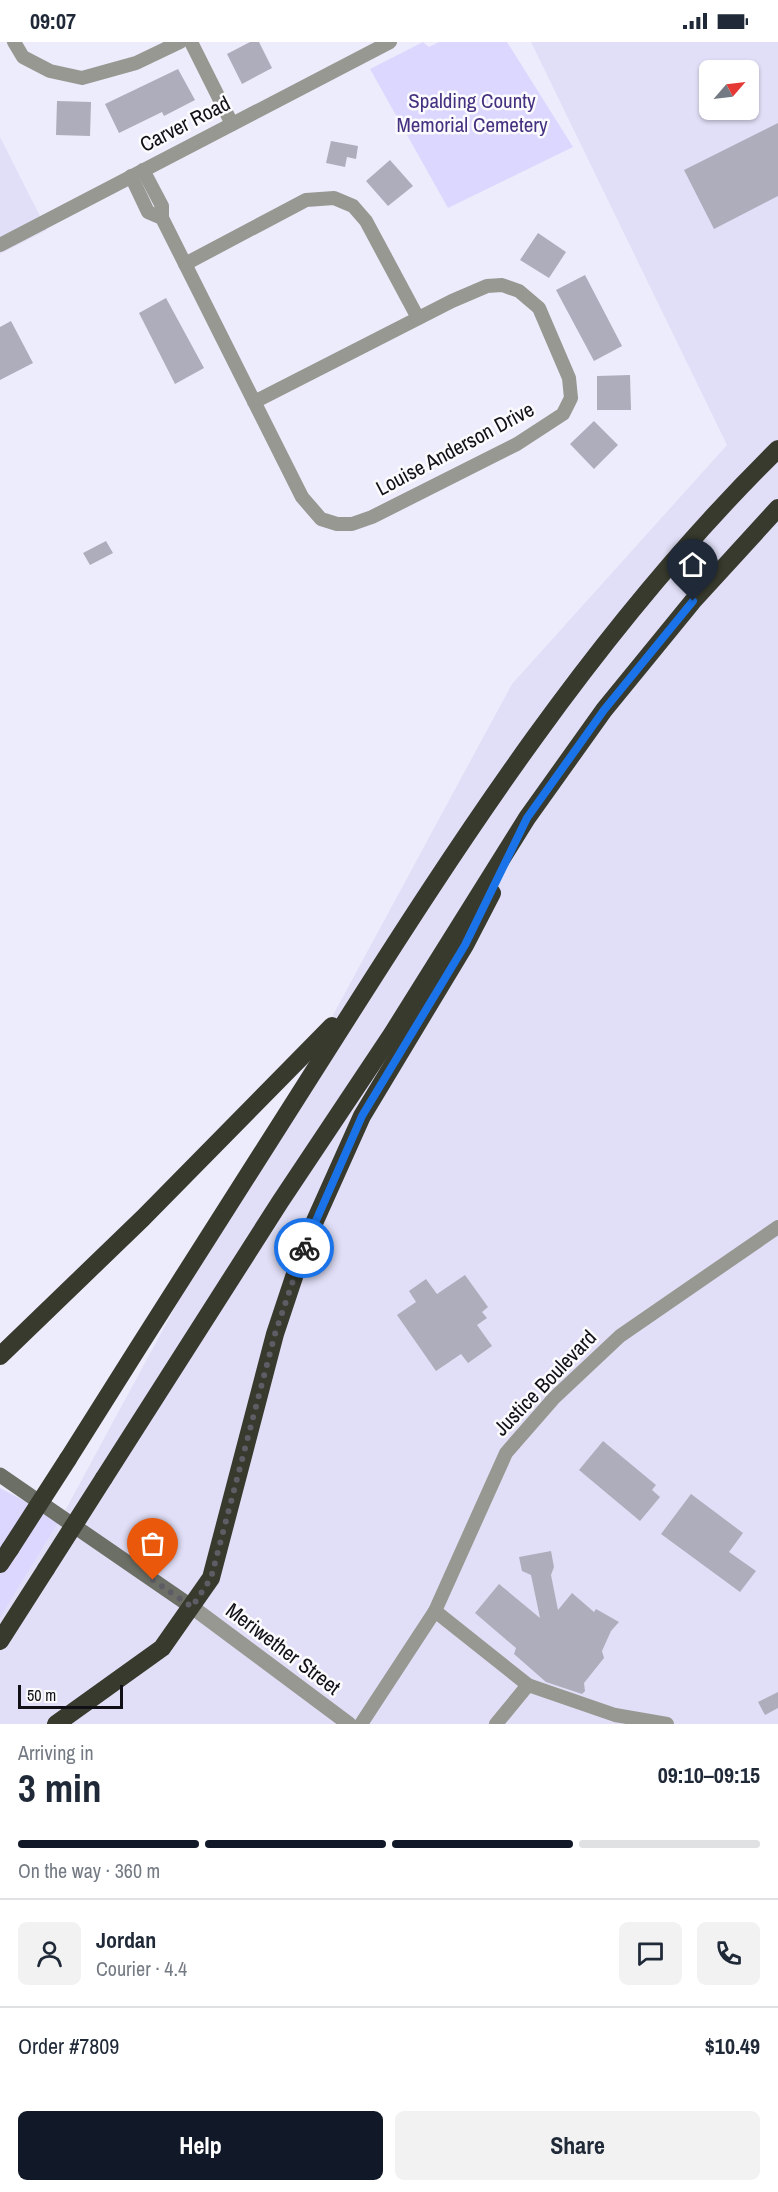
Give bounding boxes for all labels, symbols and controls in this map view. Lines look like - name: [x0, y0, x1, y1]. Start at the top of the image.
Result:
- text: 09:07: [30, 6, 76, 36]
- north arrow: [699, 60, 759, 120]
- map controls: [699, 60, 759, 120]
- park label: Spalding County Memorial Cemetery: [396, 86, 548, 139]
- street label: Carver Road: [135, 88, 235, 159]
- street label: Louise Anderson Drive: [371, 395, 539, 502]
- pin: [667, 539, 718, 601]
- icon: home: [676, 548, 709, 581]
- courier: [274, 1218, 334, 1278]
- icon: bike: [288, 1232, 321, 1265]
- street label: Justice Boulevard: [487, 1323, 603, 1442]
- pin: [127, 1518, 178, 1580]
- icon: bag: [136, 1527, 169, 1560]
- street label: Meriwether Street: [220, 1596, 347, 1701]
- scale bar: [18, 1682, 123, 1710]
- text: 50 m: [27, 1684, 56, 1706]
- text: Arriving in: [18, 1739, 94, 1766]
- text: 09:10–09:15: [658, 1760, 760, 1790]
- text: 3 min: [18, 1762, 102, 1814]
- text: On the way · 360 m: [18, 1857, 160, 1884]
- button: person: [18, 1922, 81, 1985]
- button: chat: [619, 1922, 682, 1985]
- button: phone: [697, 1922, 760, 1985]
- text: Jordan: [96, 1925, 156, 1955]
- text: Courier · 4.4: [96, 1955, 187, 1982]
- text: Order #7809: [18, 2031, 119, 2061]
- text: $10.49: [705, 2031, 760, 2061]
- button: Help: [18, 2111, 383, 2180]
- button: Share: [395, 2111, 760, 2180]

